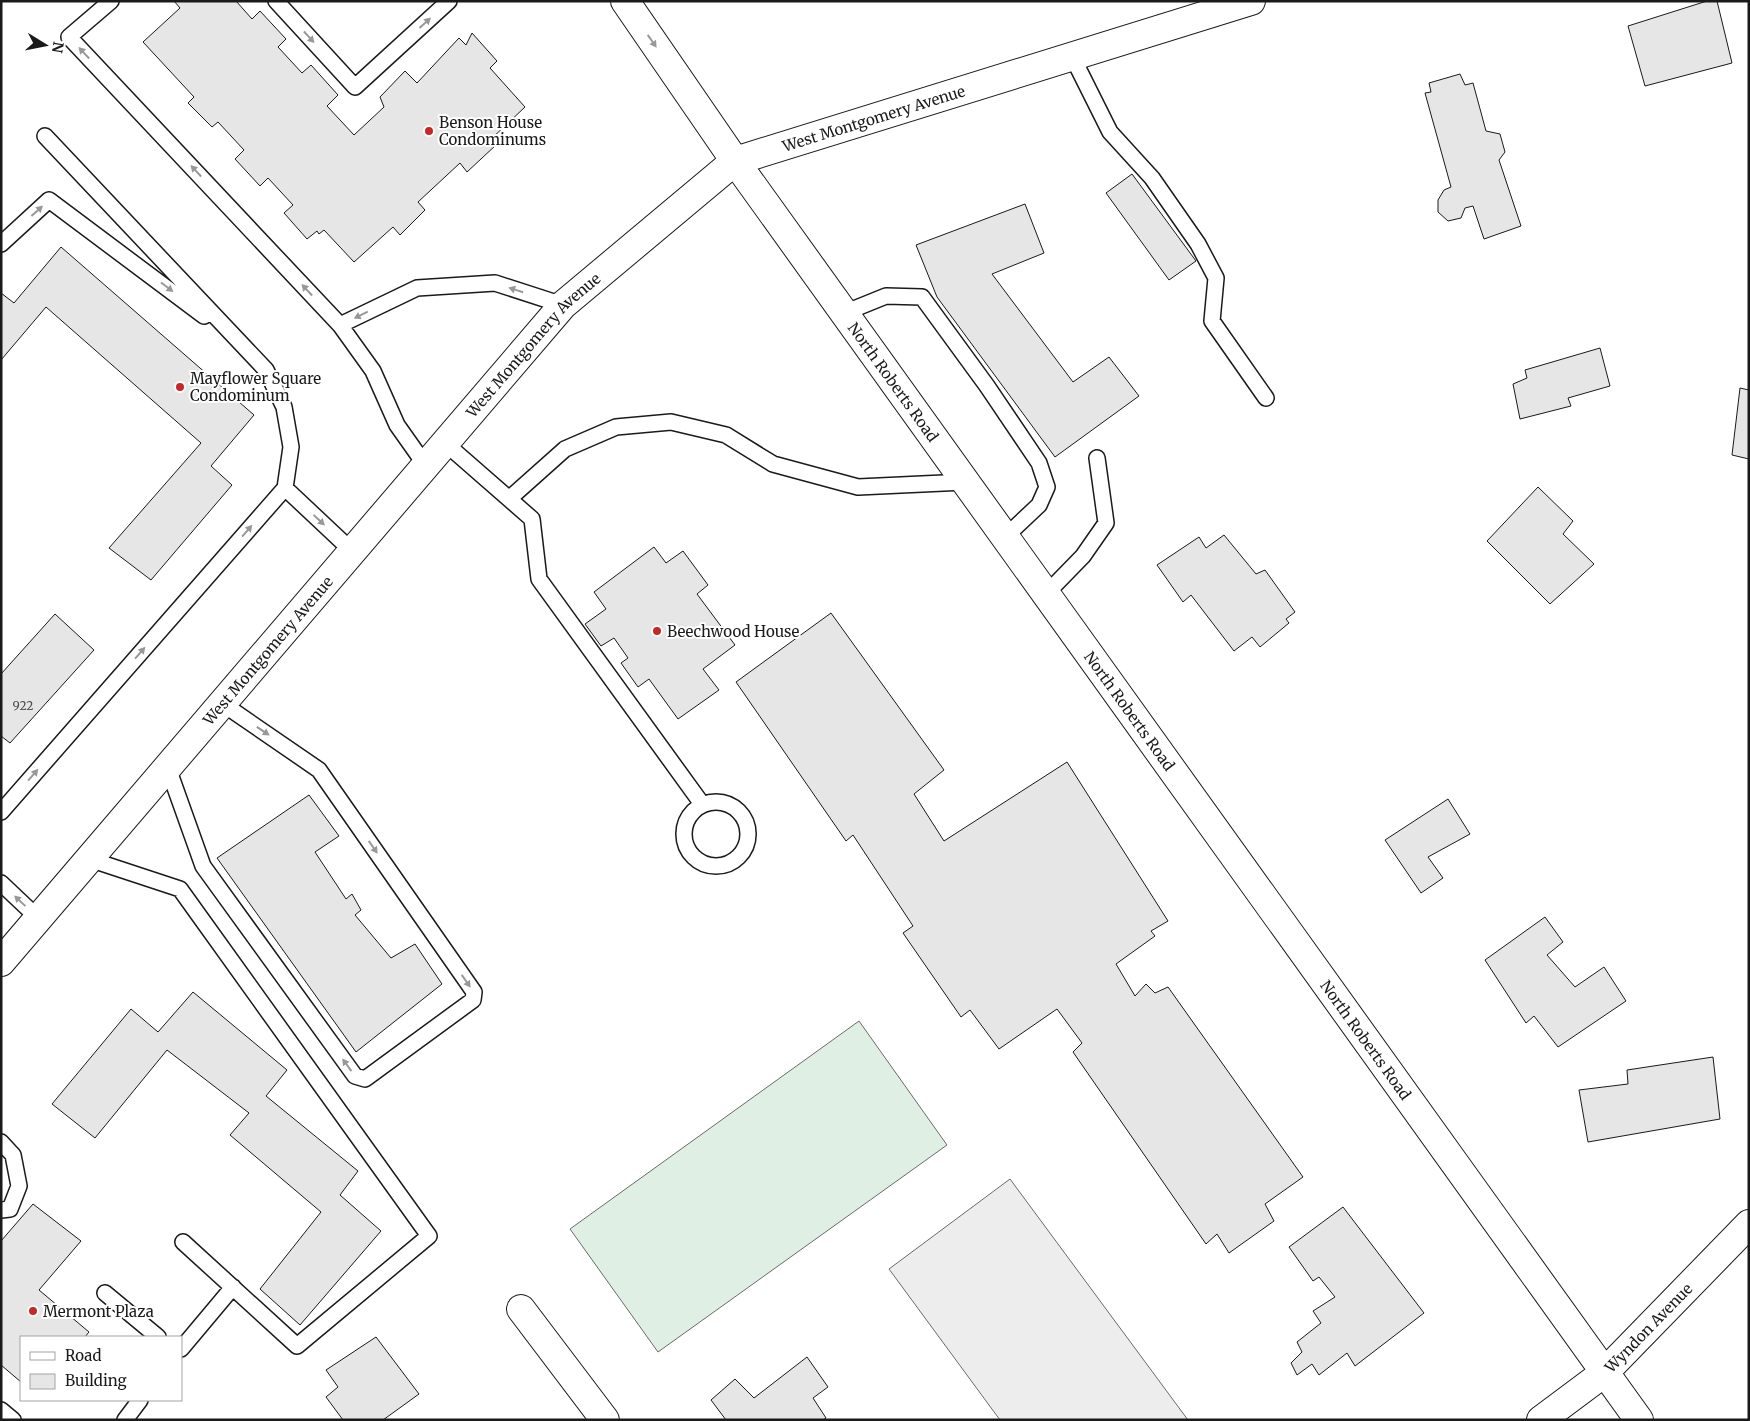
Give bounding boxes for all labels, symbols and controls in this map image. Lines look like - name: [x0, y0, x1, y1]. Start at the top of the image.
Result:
- one-way arrow: [418, 17, 430, 29]
- north arrow: [20, 20, 70, 70]
- one-way arrow: [303, 31, 315, 43]
- one-way arrow: [647, 35, 657, 48]
- text: N: [48, 40, 68, 54]
- one-way arrow: [78, 47, 90, 59]
- street label: West Montgomery Avenue: [779, 81, 967, 156]
- place label: Benson House Condominums: [439, 113, 546, 149]
- marker: Benson House Condominums: [423, 125, 435, 137]
- one-way arrow: [190, 166, 202, 178]
- one-way arrow: [31, 205, 43, 217]
- street label: West Montgomery Avenue: [461, 268, 604, 422]
- one-way arrow: [160, 282, 173, 293]
- one-way arrow: [301, 284, 313, 296]
- one-way arrow: [509, 286, 524, 293]
- one-way arrow: [354, 311, 368, 319]
- street label: North Roberts Road: [844, 318, 943, 445]
- place label: Mayflower Square Condominum: [190, 369, 321, 405]
- marker: Mayflower Square Condominum: [174, 381, 186, 393]
- one-way arrow: [312, 514, 324, 526]
- one-way arrow: [242, 524, 253, 537]
- street label: West Montgomery Avenue: [198, 572, 337, 730]
- place label: Beechwood House: [667, 622, 799, 641]
- marker: Beechwood House: [651, 625, 663, 637]
- one-way arrow: [135, 647, 146, 660]
- street label: North Roberts Road: [1080, 647, 1179, 774]
- house number: 922: [13, 698, 33, 713]
- one-way arrow: [256, 726, 270, 736]
- one-way arrow: [28, 769, 39, 782]
- one-way arrow: [368, 840, 378, 854]
- one-way arrow: [15, 895, 27, 907]
- one-way arrow: [461, 974, 471, 987]
- street label: North Roberts Road: [1317, 976, 1415, 1103]
- one-way arrow: [342, 1058, 352, 1071]
- street label: Wyndon Avenue: [1600, 1279, 1696, 1377]
- place label: Mermont Plaza: [43, 1302, 154, 1321]
- marker: Mermont Plaza: [27, 1305, 39, 1317]
- legend: [20, 1336, 182, 1401]
- text: Road: [65, 1346, 101, 1365]
- text: Building: [65, 1371, 127, 1390]

